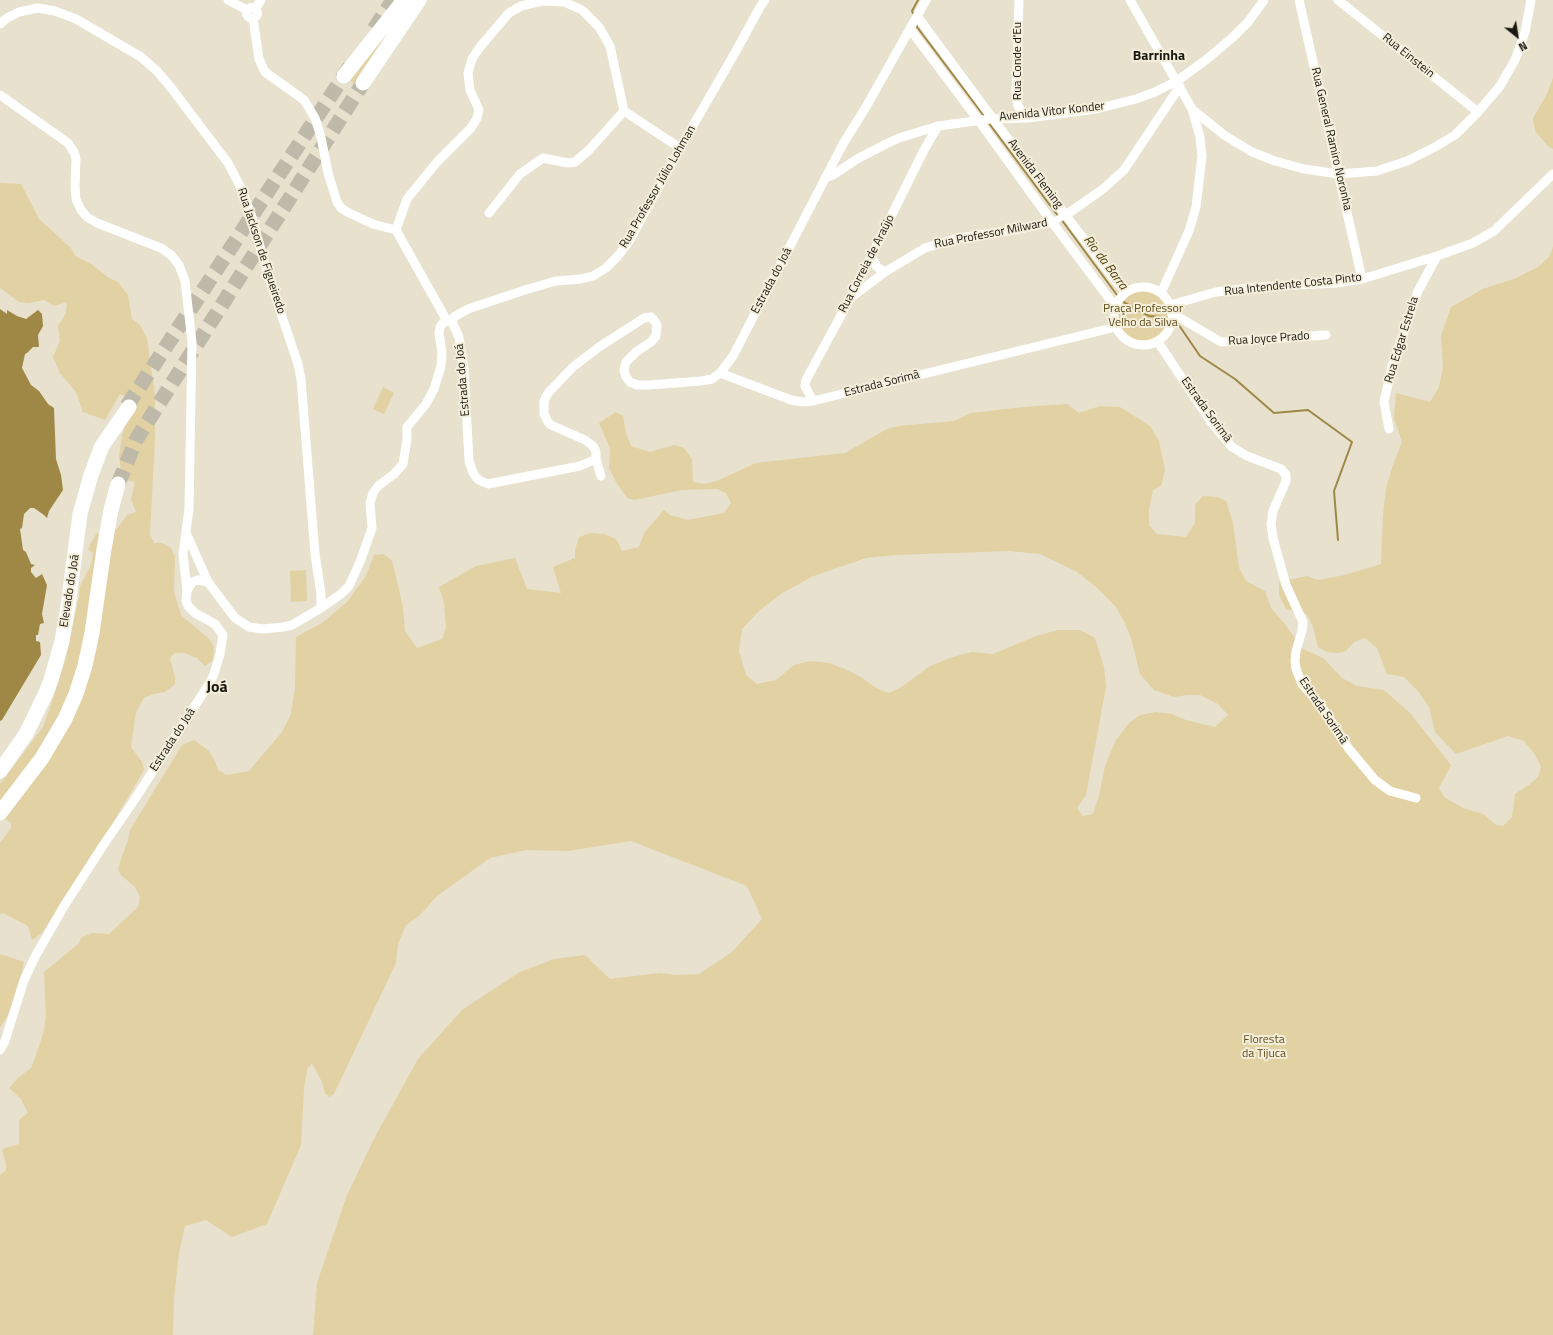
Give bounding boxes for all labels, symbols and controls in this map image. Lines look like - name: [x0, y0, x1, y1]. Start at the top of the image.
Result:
- north arrow: [1497, 16, 1537, 56]
- street label: Rua Conde d'Eu: [1011, 22, 1025, 100]
- street label: Rua Einstein: [1379, 31, 1437, 81]
- text: N: [1516, 38, 1530, 55]
- district label: Barrinha: [1133, 49, 1185, 65]
- street label: Rua General Ramiro Noronha: [1307, 66, 1355, 212]
- street label: Avenida Vitor Konder: [999, 99, 1105, 125]
- street label: Rua Professor Júlio Lohman: [617, 123, 699, 251]
- street label: Avenida Fleming: [1004, 136, 1066, 212]
- street label: Rua Jackson de Figueiredo: [234, 186, 288, 316]
- street label: Rua Correia de Araújo: [836, 212, 898, 316]
- street label: Rua Professor Milward: [933, 216, 1049, 252]
- water label: Rio da Barra: [1080, 233, 1130, 293]
- street label: Estrada do Joá: [749, 246, 795, 316]
- street label: Rua Intendente Costa Pinto: [1224, 271, 1362, 299]
- street label: Rua Edgar Estrela: [1382, 295, 1422, 385]
- park label: Praça Professor Velho da Silva: [1103, 302, 1183, 330]
- street label: Rua Joyce Prado: [1228, 329, 1310, 349]
- street label: Estrada do Joá: [453, 343, 473, 417]
- street label: Estrada Sorimã: [843, 368, 921, 400]
- street label: Estrada Sorimã: [1177, 375, 1235, 445]
- street label: Elevado do Joá: [57, 554, 83, 628]
- street label: Estrada Sorimã: [1295, 675, 1351, 747]
- district label: Joá: [206, 678, 228, 698]
- street label: Estrada do Joá: [147, 706, 199, 774]
- park label: Floresta da Tijuca: [1242, 1033, 1286, 1061]

